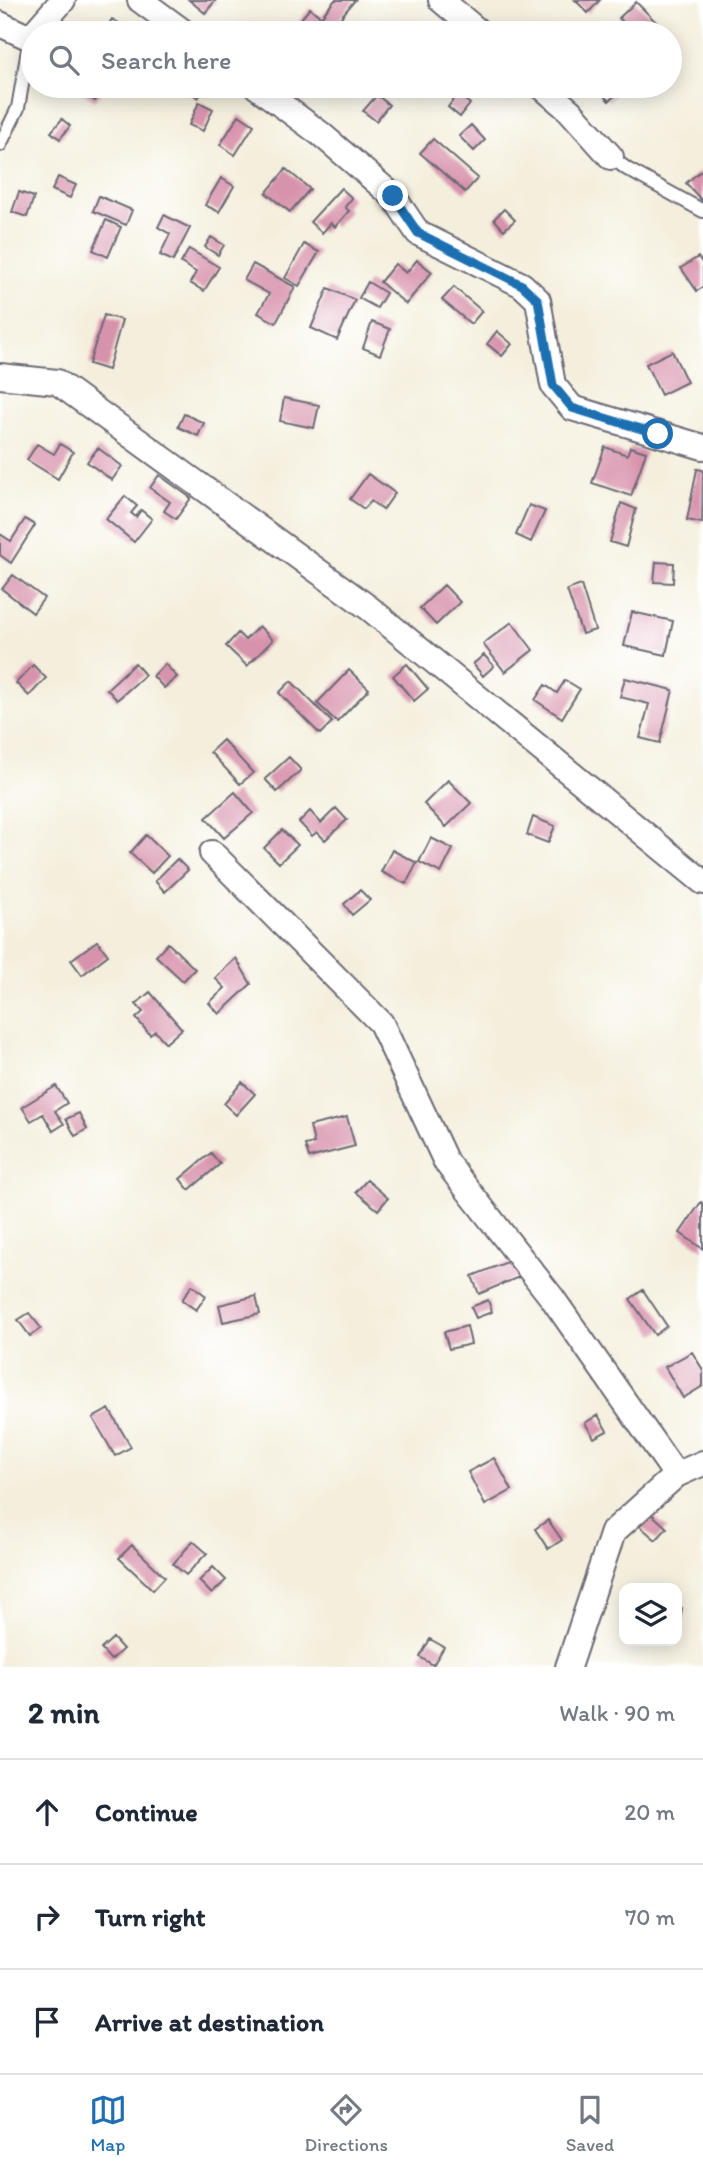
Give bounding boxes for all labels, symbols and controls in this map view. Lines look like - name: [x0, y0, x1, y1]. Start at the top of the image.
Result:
- search box: [21, 21, 682, 98]
- icon: search: [45, 41, 83, 79]
- text: Search here: [101, 44, 231, 76]
- route end: [377, 180, 408, 211]
- route start: [642, 418, 673, 449]
- map controls: [619, 1583, 682, 1646]
- button: layers: [619, 1583, 682, 1646]
- text: 2 min: [28, 1694, 99, 1731]
- text: Walk · 90 m: [559, 1699, 675, 1727]
- icon: ahead: [28, 1793, 66, 1831]
- text: Continue: [95, 1796, 198, 1828]
- text: 20 m: [624, 1798, 675, 1826]
- icon: right: [28, 1898, 66, 1936]
- text: Turn right: [95, 1901, 206, 1933]
- text: 70 m: [625, 1903, 675, 1931]
- icon: arrive: [28, 2003, 66, 2041]
- text: Arrive at destination: [95, 2006, 324, 2038]
- tab: Map: [89, 2091, 127, 2156]
- tab: Directions: [304, 2091, 388, 2156]
- tab: Saved: [566, 2091, 614, 2156]

